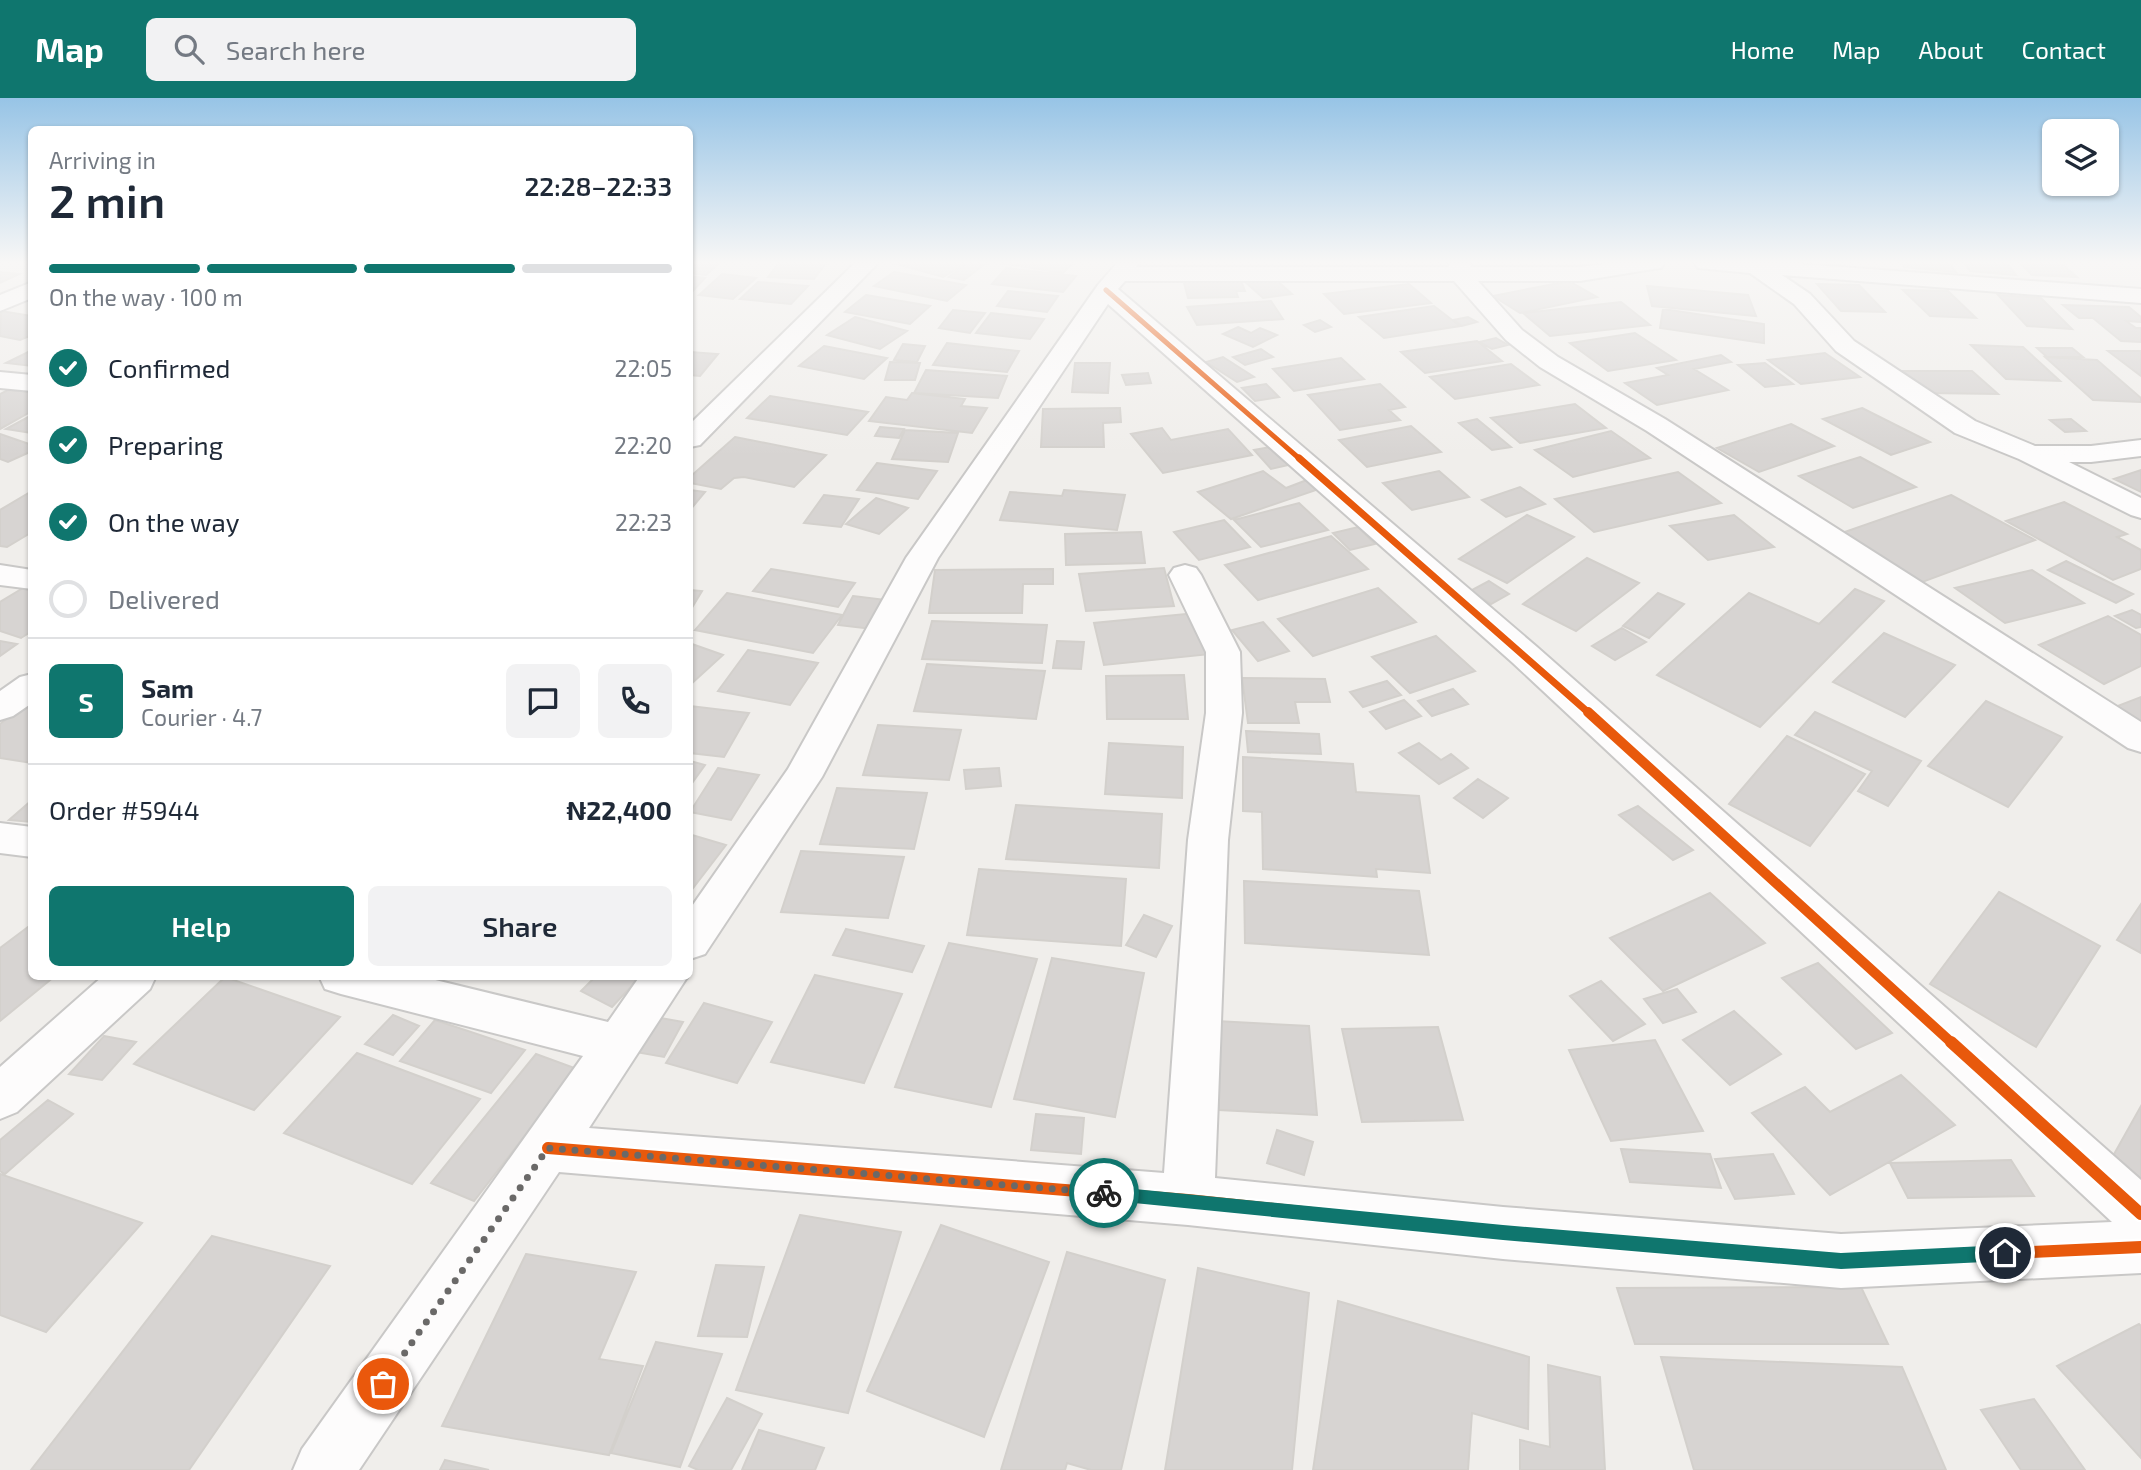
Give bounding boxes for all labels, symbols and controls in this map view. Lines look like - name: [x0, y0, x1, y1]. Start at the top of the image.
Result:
- search box: [146, 18, 636, 81]
- text: Map: [35, 29, 104, 69]
- icon: search: [170, 30, 208, 68]
- text: Search here: [226, 34, 365, 65]
- text: Home: [1731, 35, 1794, 64]
- text: Map: [1832, 35, 1880, 64]
- text: About: [1918, 35, 1984, 64]
- text: Contact: [2022, 35, 2106, 64]
- map controls: [2042, 119, 2119, 196]
- button: layers: [2042, 119, 2119, 196]
- text: Arriving in: [49, 146, 156, 174]
- text: 22:28–22:33: [524, 170, 672, 201]
- text: 2 min: [49, 172, 165, 227]
- text: On the way · 100 m: [49, 283, 243, 311]
- icon: check: [49, 349, 87, 387]
- text: Confirmed: [108, 352, 231, 383]
- text: 22:05: [615, 354, 672, 382]
- icon: check: [49, 426, 87, 464]
- text: Preparing: [108, 429, 223, 460]
- text: 22:20: [614, 431, 672, 459]
- icon: check: [49, 503, 87, 541]
- text: On the way: [108, 506, 239, 537]
- text: 22:23: [615, 508, 672, 536]
- text: Delivered: [108, 583, 220, 614]
- button: chat: [506, 664, 580, 738]
- button: phone: [598, 664, 672, 738]
- text: Sam: [141, 672, 194, 703]
- text: S: [78, 686, 94, 717]
- text: Courier · 4.7: [141, 703, 262, 731]
- text: Order #5944: [49, 794, 200, 825]
- text: ₦22,400: [566, 794, 672, 825]
- button: Help: [49, 886, 354, 966]
- button: Share: [368, 886, 672, 966]
- courier: [1069, 1158, 1139, 1228]
- icon: bike: [1085, 1174, 1123, 1212]
- pin: [1975, 1223, 2035, 1283]
- icon: home: [1986, 1234, 2024, 1272]
- pin: [353, 1354, 413, 1414]
- icon: bag: [364, 1365, 402, 1403]

